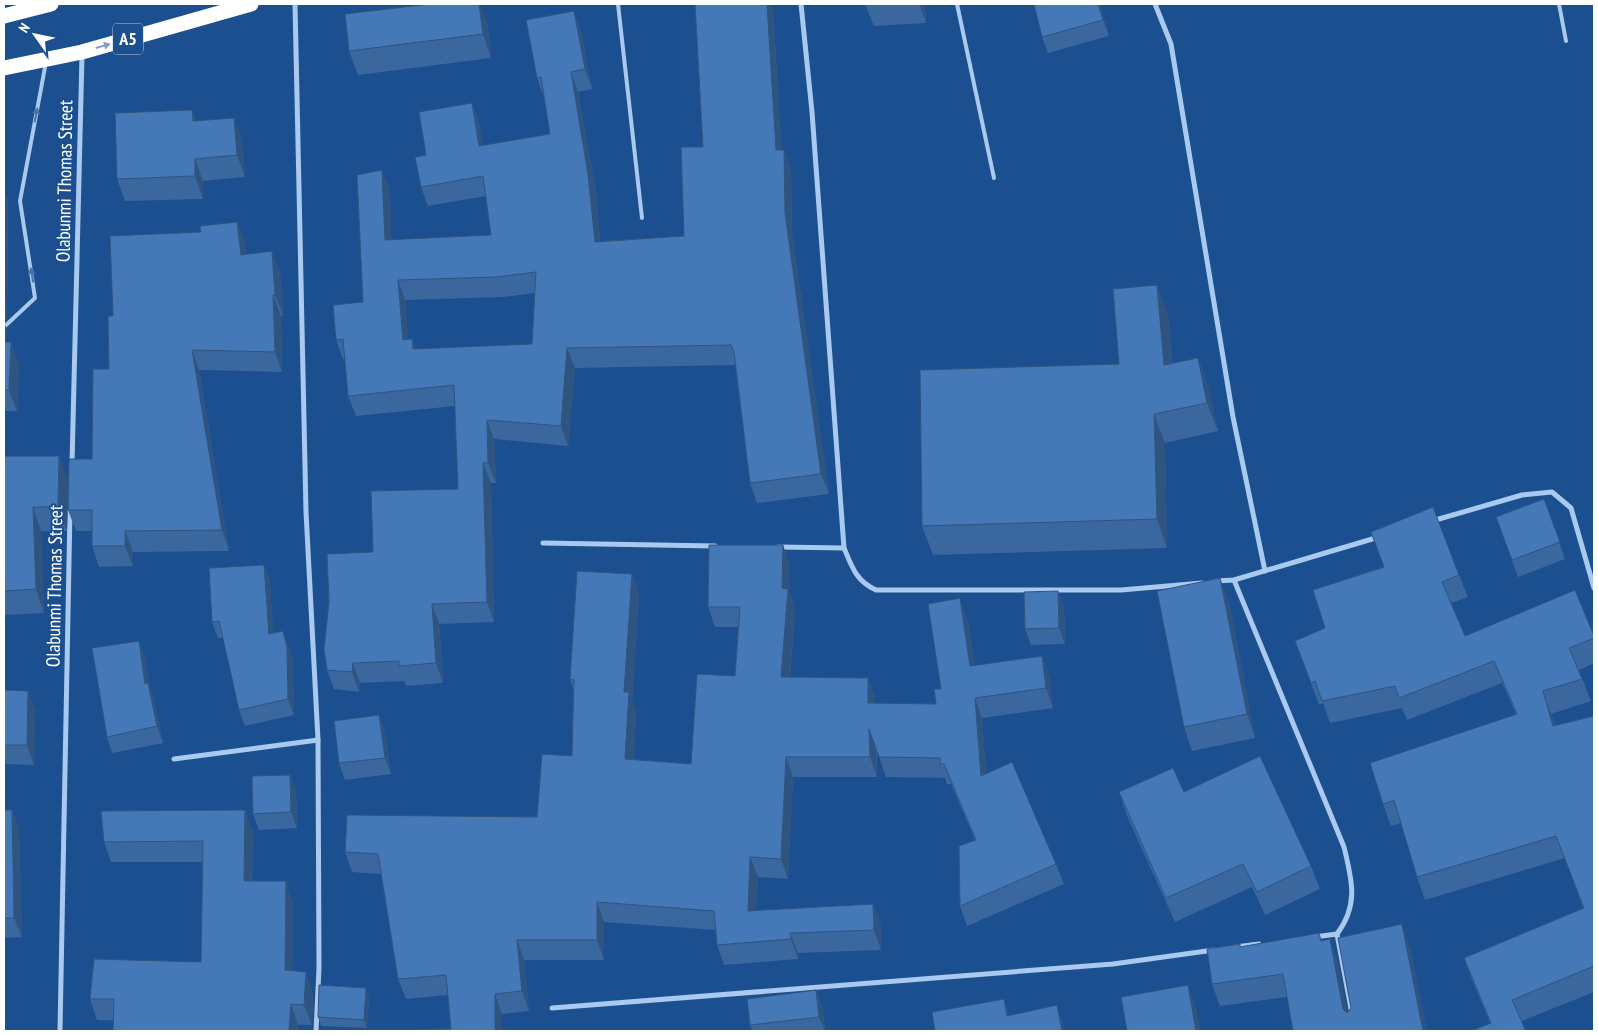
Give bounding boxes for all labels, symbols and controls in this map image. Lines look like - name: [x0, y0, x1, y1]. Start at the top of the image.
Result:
- north arrow: [10, 10, 60, 60]
- text: N: [14, 20, 34, 36]
- road number: A5: [113, 23, 143, 54]
- one-way arrow: [95, 42, 110, 50]
- street label: Olabunmi Thomas Street: [51, 99, 77, 262]
- one-way arrow: [33, 107, 41, 123]
- one-way arrow: [27, 267, 35, 283]
- street label: Olabunmi Thomas Street: [41, 504, 67, 667]

